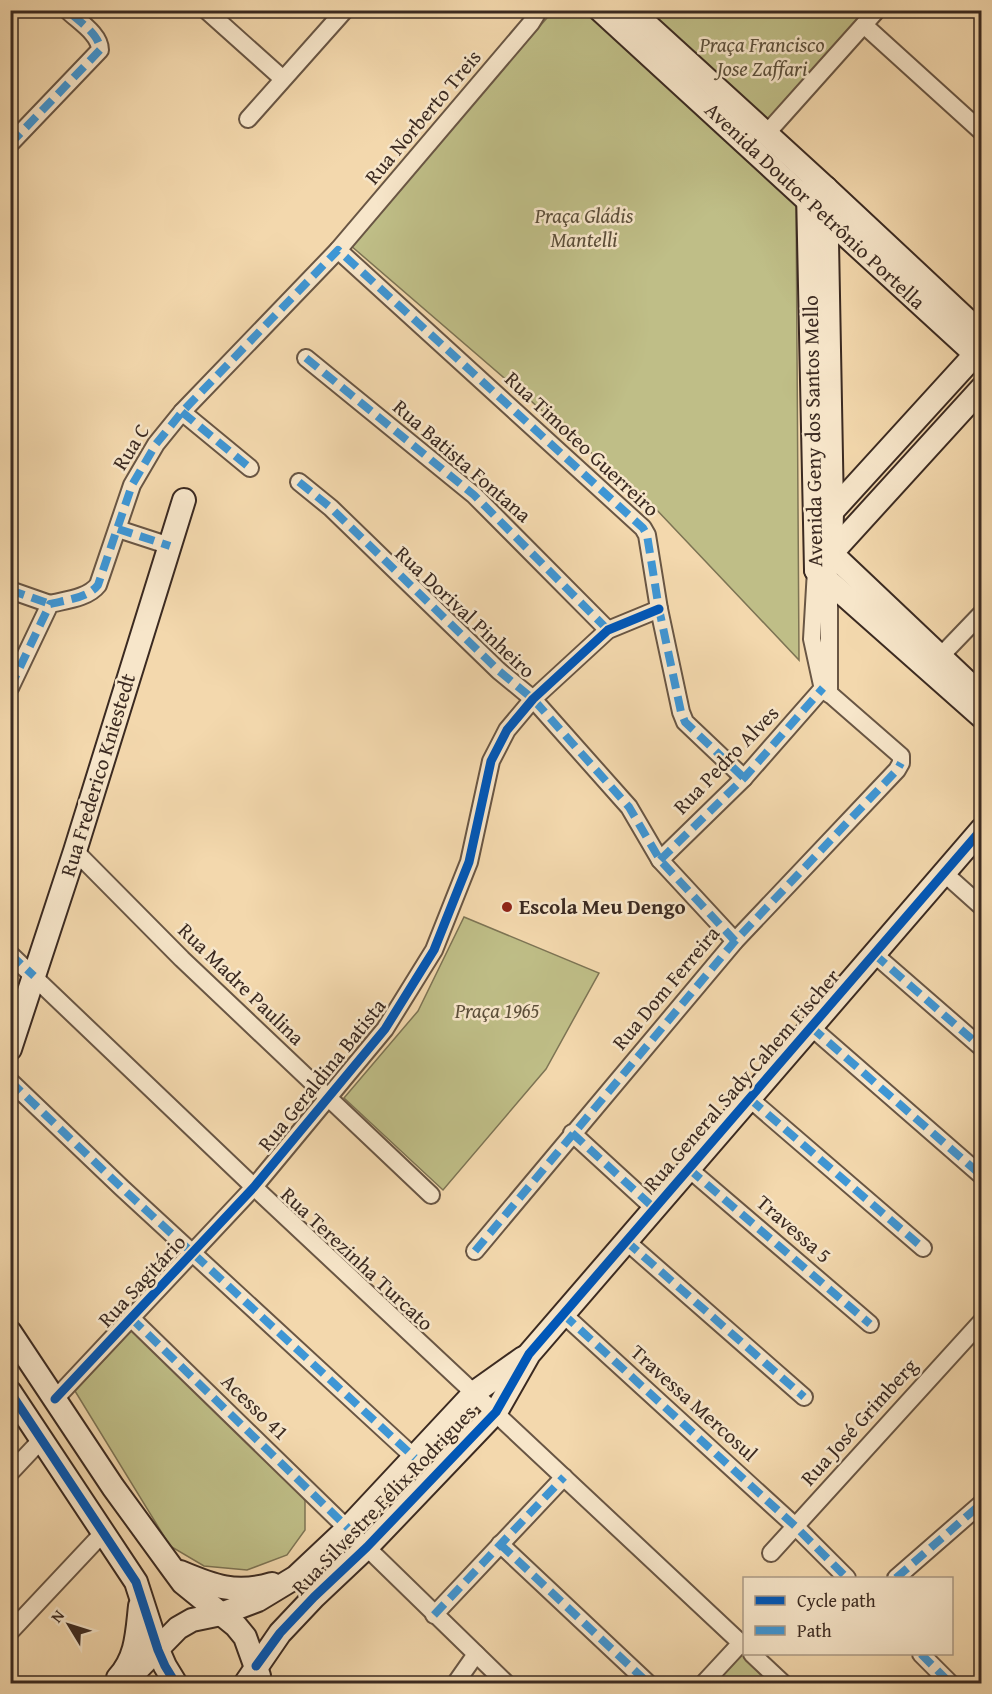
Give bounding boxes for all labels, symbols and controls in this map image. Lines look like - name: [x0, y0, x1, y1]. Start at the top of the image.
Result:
- park label: Praça Francisco Jose Zaffari: [698, 29, 825, 84]
- street label: Rua Norberto Treis: [357, 43, 488, 191]
- street label: Avenida Doutor Petrônio Portella: [698, 95, 933, 317]
- park label: Praça Gládis Mantelli: [534, 200, 634, 255]
- street label: Avenida Geny dos Santos Mello: [795, 295, 830, 567]
- street label: Rua Timoteo Guerreiro: [498, 364, 667, 524]
- street label: Rua Batista Fontana: [386, 392, 538, 530]
- street label: Rua C: [104, 418, 157, 476]
- street label: Rua Dorival Pinheiro: [388, 538, 542, 685]
- street label: Rua Frederico Kniestedt: [52, 669, 143, 880]
- street label: Rua Pedro Alves: [666, 698, 786, 821]
- place label: Escola Meu Dengo: [519, 891, 686, 922]
- marker: Escola Meu Dengo: [500, 900, 514, 914]
- street label: Rua Madre Paulina: [171, 915, 312, 1052]
- street label: Rua Dom Ferreira: [604, 919, 727, 1056]
- street label: Rua General Sady Cahem Fischer: [636, 961, 847, 1198]
- street label: Rua Geraldina Batista: [250, 992, 393, 1158]
- park label: Praça 1965: [454, 995, 540, 1026]
- street label: Rua Terezinha Turcato: [274, 1179, 441, 1338]
- street label: Travessa 5: [750, 1187, 839, 1270]
- street label: Rua Sagitário: [90, 1227, 193, 1334]
- street label: Travessa Mercosul: [624, 1337, 765, 1468]
- street label: Rua José Grimberg: [793, 1351, 925, 1492]
- street label: Acesso 41: [214, 1366, 296, 1447]
- street label: Rua Silvestre Félix Rodrigues: [284, 1397, 483, 1602]
- legend: [743, 1577, 953, 1655]
- text: Cycle path: [797, 1587, 876, 1614]
- north arrow: [39, 1595, 99, 1655]
- text: N: [44, 1604, 70, 1627]
- text: Path: [797, 1617, 832, 1644]

